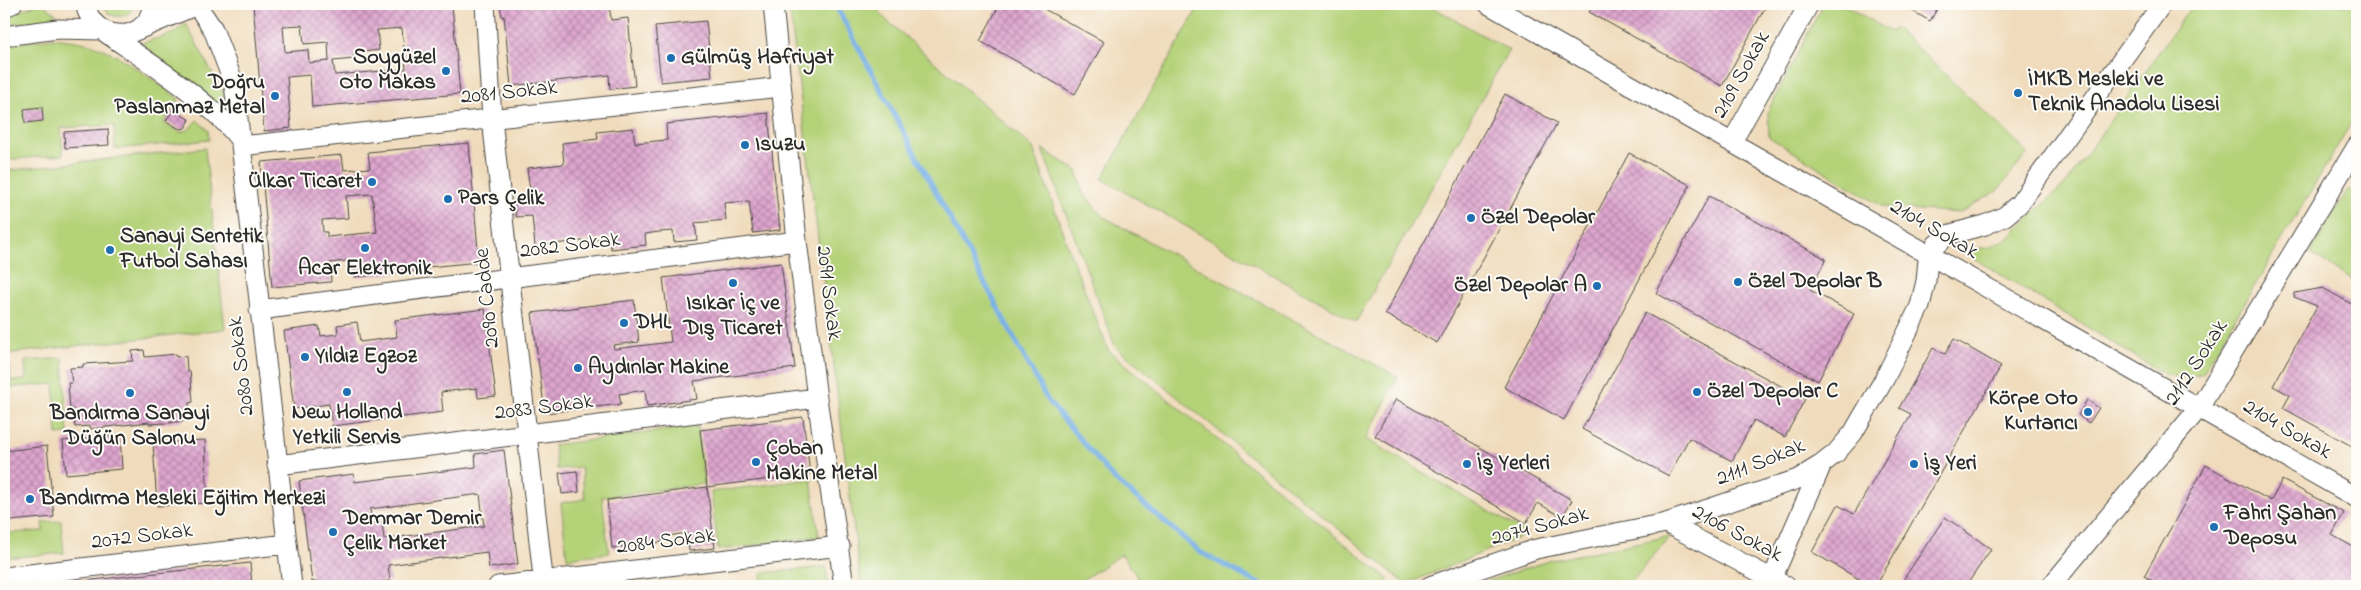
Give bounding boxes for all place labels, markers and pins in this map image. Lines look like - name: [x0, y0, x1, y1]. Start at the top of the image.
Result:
- place label: Soygüzel Oto Makas: [339, 42, 436, 99]
- place label: Gülmüş Hafriyat: [681, 42, 834, 75]
- marker: Gülmüş Hafriyat: [665, 52, 677, 64]
- place label: İMKB Mesleki ve Teknik Anadolu Lisesi: [2028, 64, 2220, 121]
- marker: Soygüzel Oto Makas: [440, 65, 452, 77]
- place label: Doğru Paslanmaz Metal: [114, 67, 265, 124]
- marker: İMKB Mesleki ve Teknik Anadolu Lisesi: [2012, 87, 2024, 99]
- marker: Doğru Paslanmaz Metal: [269, 90, 281, 102]
- place label: Isuzu: [755, 129, 806, 161]
- marker: Isuzu: [739, 139, 751, 151]
- place label: Ülkar Ticaret: [248, 166, 363, 198]
- marker: Ülkar Ticaret: [366, 176, 378, 188]
- place label: Pars Çelik: [458, 183, 545, 215]
- marker: Pars Çelik: [442, 193, 454, 205]
- place label: Özel Depolar: [1481, 202, 1596, 234]
- marker: Özel Depolar: [1465, 212, 1477, 224]
- place label: Sanayi Sentetik Futbol Sahası: [119, 221, 265, 278]
- marker: Acar Elektronik: [359, 242, 371, 254]
- marker: Sanayi Sentetik Futbol Sahası: [104, 244, 116, 256]
- place label: Acar Elektronik: [298, 253, 433, 285]
- place label: Özel Depolar B: [1748, 266, 1882, 298]
- place label: Özel Depolar A: [1454, 270, 1587, 302]
- marker: Özel Depolar B: [1732, 276, 1744, 288]
- marker: Isıkar İç ve Dış Ticaret: [727, 277, 739, 289]
- marker: Özel Depolar A: [1591, 280, 1603, 292]
- place label: Isıkar İç ve Dış Ticaret: [682, 288, 783, 345]
- place label: DHL: [633, 307, 672, 339]
- marker: DHL: [618, 317, 630, 329]
- place label: Yıldız Egzoz: [314, 341, 418, 374]
- marker: Yıldız Egzoz: [299, 351, 311, 363]
- place label: Aydınlar Makine: [588, 352, 730, 385]
- marker: Aydınlar Makine: [572, 362, 584, 374]
- place label: Özel Depolar C: [1707, 376, 1838, 408]
- place label: Körpe Oto Kurtarıcı: [1988, 383, 2078, 440]
- marker: New Holland Yetkili Servis: [341, 386, 353, 398]
- marker: Özel Depolar C: [1691, 386, 1703, 398]
- marker: Bandırma Sanayi Düğün Salonu: [124, 387, 136, 399]
- place label: New Holland Yetkili Servis: [292, 397, 403, 454]
- place label: Bandırma Sanayi Düğün Salonu: [49, 398, 210, 456]
- marker: Körpe Oto Kurtarıcı: [2082, 406, 2094, 418]
- place label: Çoban Makine Metal: [766, 433, 878, 490]
- place label: İş Yerleri: [1477, 448, 1550, 480]
- place label: İş Yeri: [1924, 448, 1977, 480]
- marker: Çoban Makine Metal: [750, 456, 762, 468]
- marker: İş Yerleri: [1461, 458, 1473, 470]
- marker: İş Yeri: [1908, 458, 1920, 470]
- place label: Bandırma Mesleki Eğitim Merkezi: [39, 483, 326, 516]
- marker: Bandırma Mesleki Eğitim Merkezi: [24, 493, 36, 505]
- place label: Fahri Şahan Deposu: [2223, 498, 2336, 555]
- place label: Demmar Demir Çelik Market: [342, 503, 482, 560]
- marker: Fahri Şahan Deposu: [2208, 521, 2220, 533]
- marker: Demmar Demir Çelik Market: [327, 526, 339, 538]

